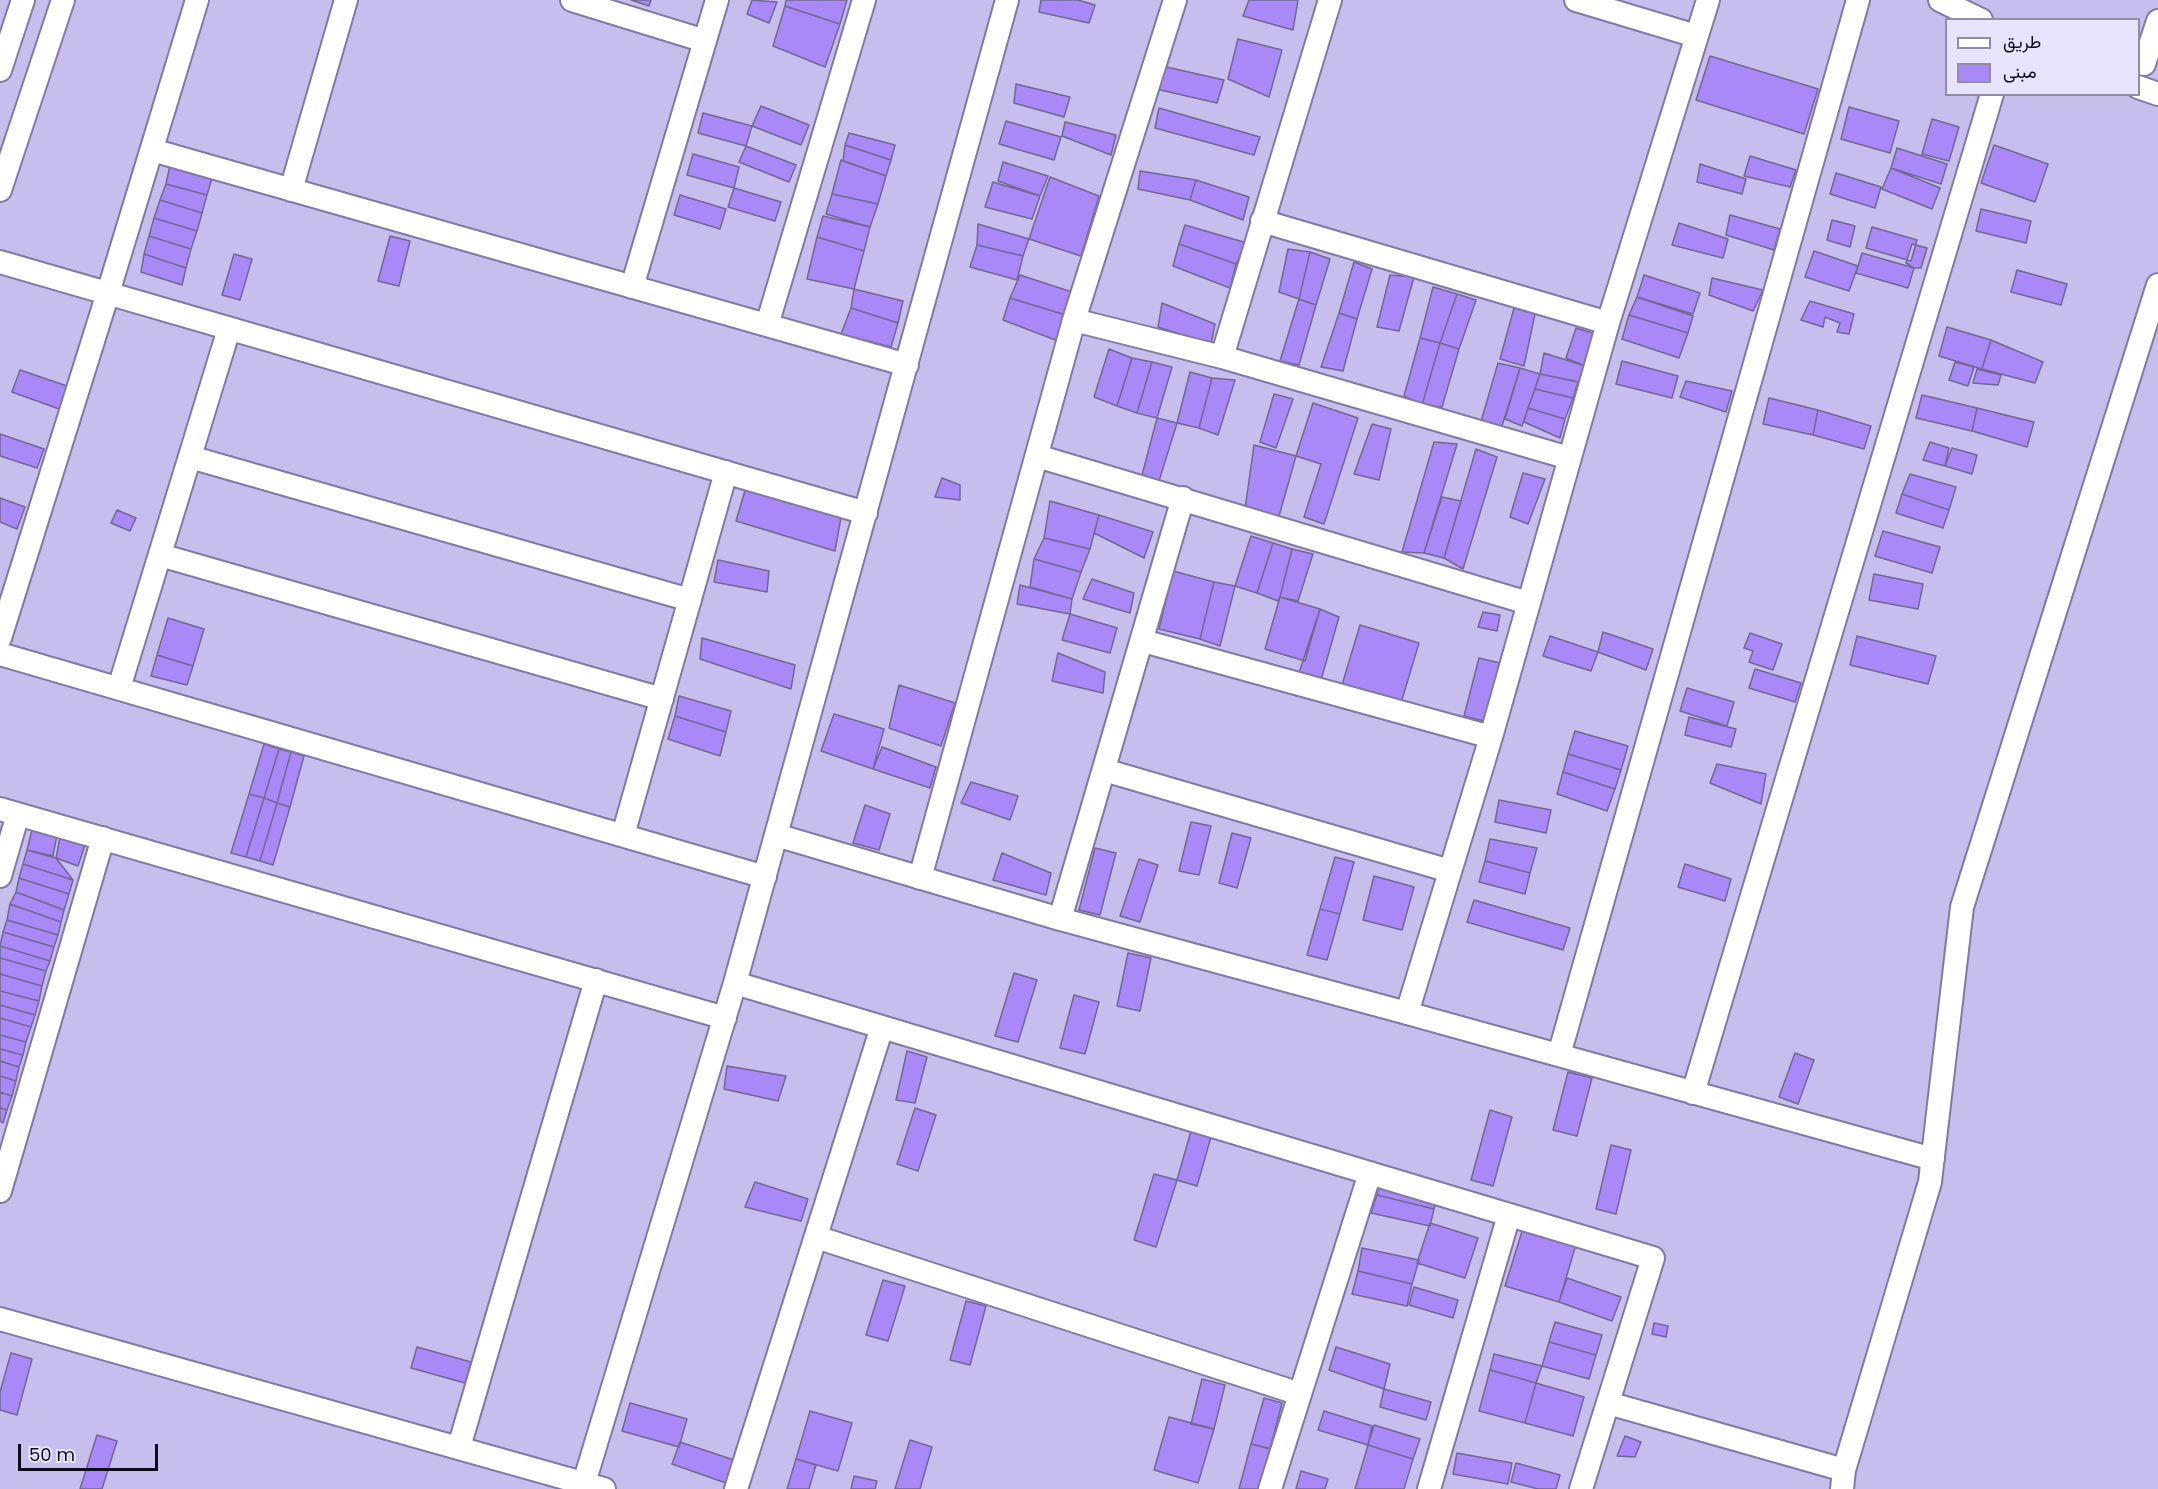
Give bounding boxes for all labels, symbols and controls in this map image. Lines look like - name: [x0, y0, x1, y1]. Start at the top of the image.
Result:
- legend: [1945, 18, 2140, 96]
- text: طريق: [2003, 29, 2041, 54]
- text: مبنى: [2003, 59, 2037, 84]
- scale bar: [21, 1432, 160, 1470]
- text: 50 m: [29, 1442, 75, 1467]

